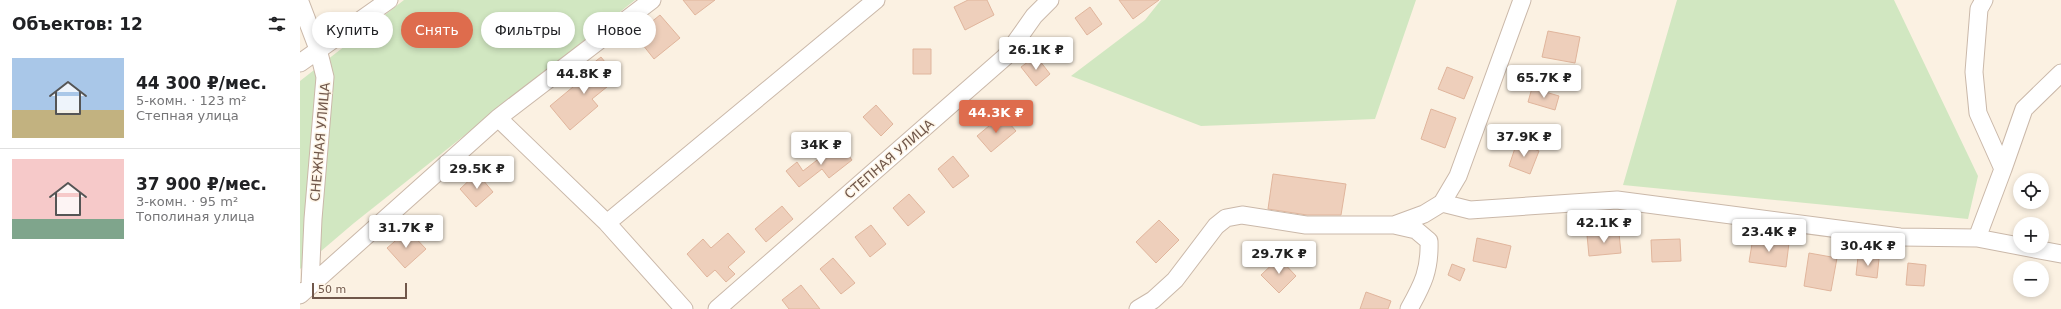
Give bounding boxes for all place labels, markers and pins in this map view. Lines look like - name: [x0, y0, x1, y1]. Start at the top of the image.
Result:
- pin: 26.1K ₽: [999, 37, 1073, 71]
- pin: 44.8K ₽: [547, 61, 621, 95]
- pin: 65.7K ₽: [1507, 65, 1581, 99]
- pin: 44.3K ₽: [959, 100, 1033, 134]
- pin: 37.9K ₽: [1487, 124, 1561, 158]
- pin: 34K ₽: [793, 132, 849, 166]
- pin: 29.5K ₽: [440, 156, 514, 190]
- pin: 42.1K ₽: [1567, 210, 1641, 244]
- pin: 31.7K ₽: [369, 215, 443, 249]
- pin: 23.4K ₽: [1732, 219, 1806, 253]
- pin: 30.4K ₽: [1831, 233, 1905, 267]
- pin: 29.7K ₽: [1242, 241, 1316, 275]

